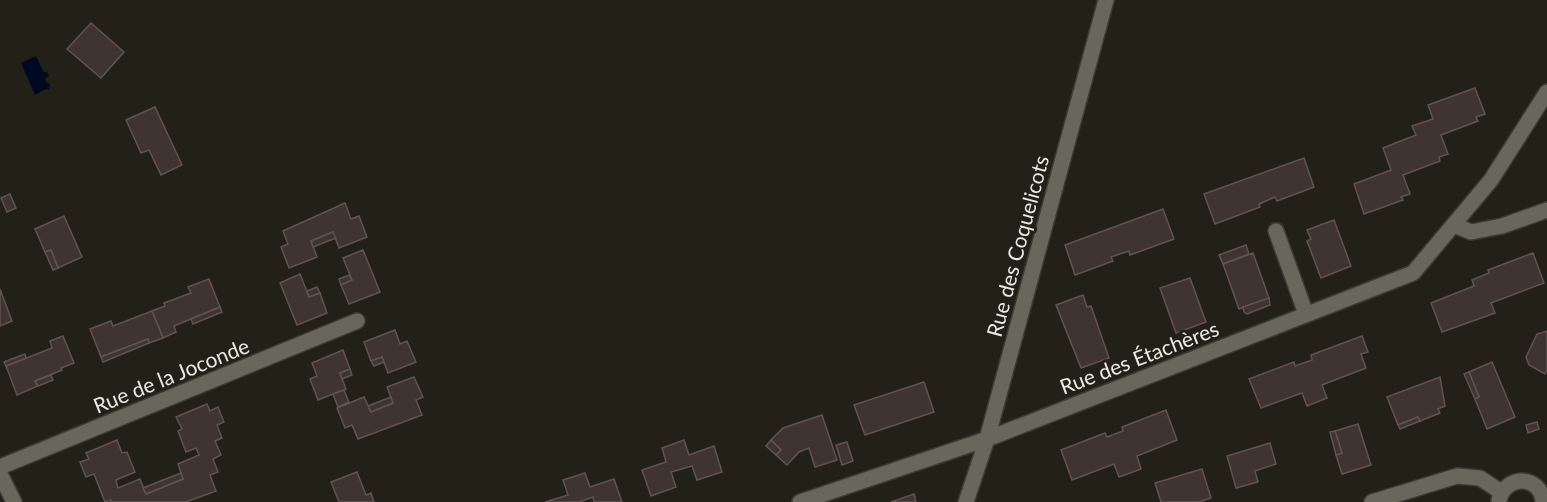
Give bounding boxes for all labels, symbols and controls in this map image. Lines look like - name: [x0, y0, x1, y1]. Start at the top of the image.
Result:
- street label: Rue des Coquelicots: [981, 153, 1053, 339]
- street label: Rue des Étachères: [1056, 315, 1222, 399]
- street label: Rue de la Joconde: [89, 332, 253, 418]

